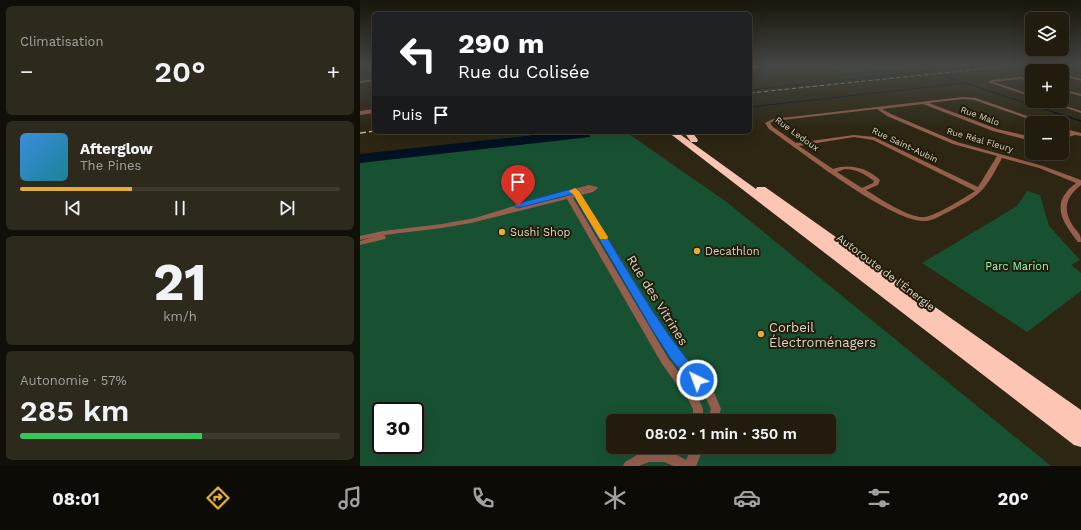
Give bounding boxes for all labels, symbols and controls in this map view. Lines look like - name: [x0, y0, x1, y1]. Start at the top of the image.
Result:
- map controls: [1025, 12, 1069, 160]
- button: layers: [1025, 12, 1069, 56]
- text: 290 m: [458, 27, 544, 60]
- icon: left: [392, 28, 444, 80]
- text: Climatisation: [20, 34, 103, 49]
- text: 20°: [154, 54, 206, 89]
- text: −: [20, 59, 33, 84]
- text: +: [327, 59, 340, 84]
- text: Rue du Colisée: [458, 61, 590, 82]
- button: +: [1025, 64, 1069, 108]
- icon: arrive: [430, 104, 452, 126]
- street label: Rue Malo: [959, 104, 1001, 128]
- text: Puis: [392, 106, 422, 124]
- street label: Rue Ledoux: [773, 115, 821, 153]
- button: −: [1025, 116, 1069, 160]
- street label: Rue Saint-Aubin: [871, 125, 939, 165]
- street label: Rue Réal Fleury: [946, 126, 1015, 154]
- text: Afterglow: [80, 140, 153, 158]
- text: The Pines: [80, 158, 141, 173]
- pin: [501, 165, 535, 206]
- icon: arrive: [507, 171, 529, 193]
- icon: previous: [62, 197, 84, 219]
- icon: pause: [169, 197, 191, 219]
- icon: next: [276, 197, 298, 219]
- place label: Sushi Shop: [510, 226, 571, 239]
- marker: Sushi Shop: [497, 227, 507, 237]
- street label: Autoroute de l'Énergie: [834, 230, 938, 314]
- place label: Decathlon: [705, 245, 760, 258]
- marker: Decathlon: [692, 246, 702, 256]
- text: 21: [153, 252, 207, 313]
- street label: Rue des Vitrines: [624, 252, 691, 348]
- park label: Parc Marion: [985, 260, 1049, 273]
- text: km/h: [163, 309, 197, 324]
- place label: Corbeil Électroménagers: [769, 320, 876, 350]
- marker: Corbeil Électroménagers: [756, 329, 766, 339]
- position arrow: [676, 359, 718, 401]
- text: Autonomie · 57%: [20, 373, 127, 388]
- text: 285 km: [20, 393, 129, 428]
- speed limit sign: 30: [372, 402, 424, 454]
- text: 08:02 · 1 min · 350 m: [645, 425, 797, 443]
- icon: directions: [204, 484, 232, 512]
- icon: music: [336, 484, 364, 512]
- icon: phone: [469, 484, 497, 512]
- icon: climate: [601, 484, 629, 512]
- icon: car: [733, 484, 761, 512]
- icon: filters: [865, 484, 893, 512]
- text: 08:01: [52, 488, 100, 509]
- text: 20°: [998, 488, 1029, 509]

